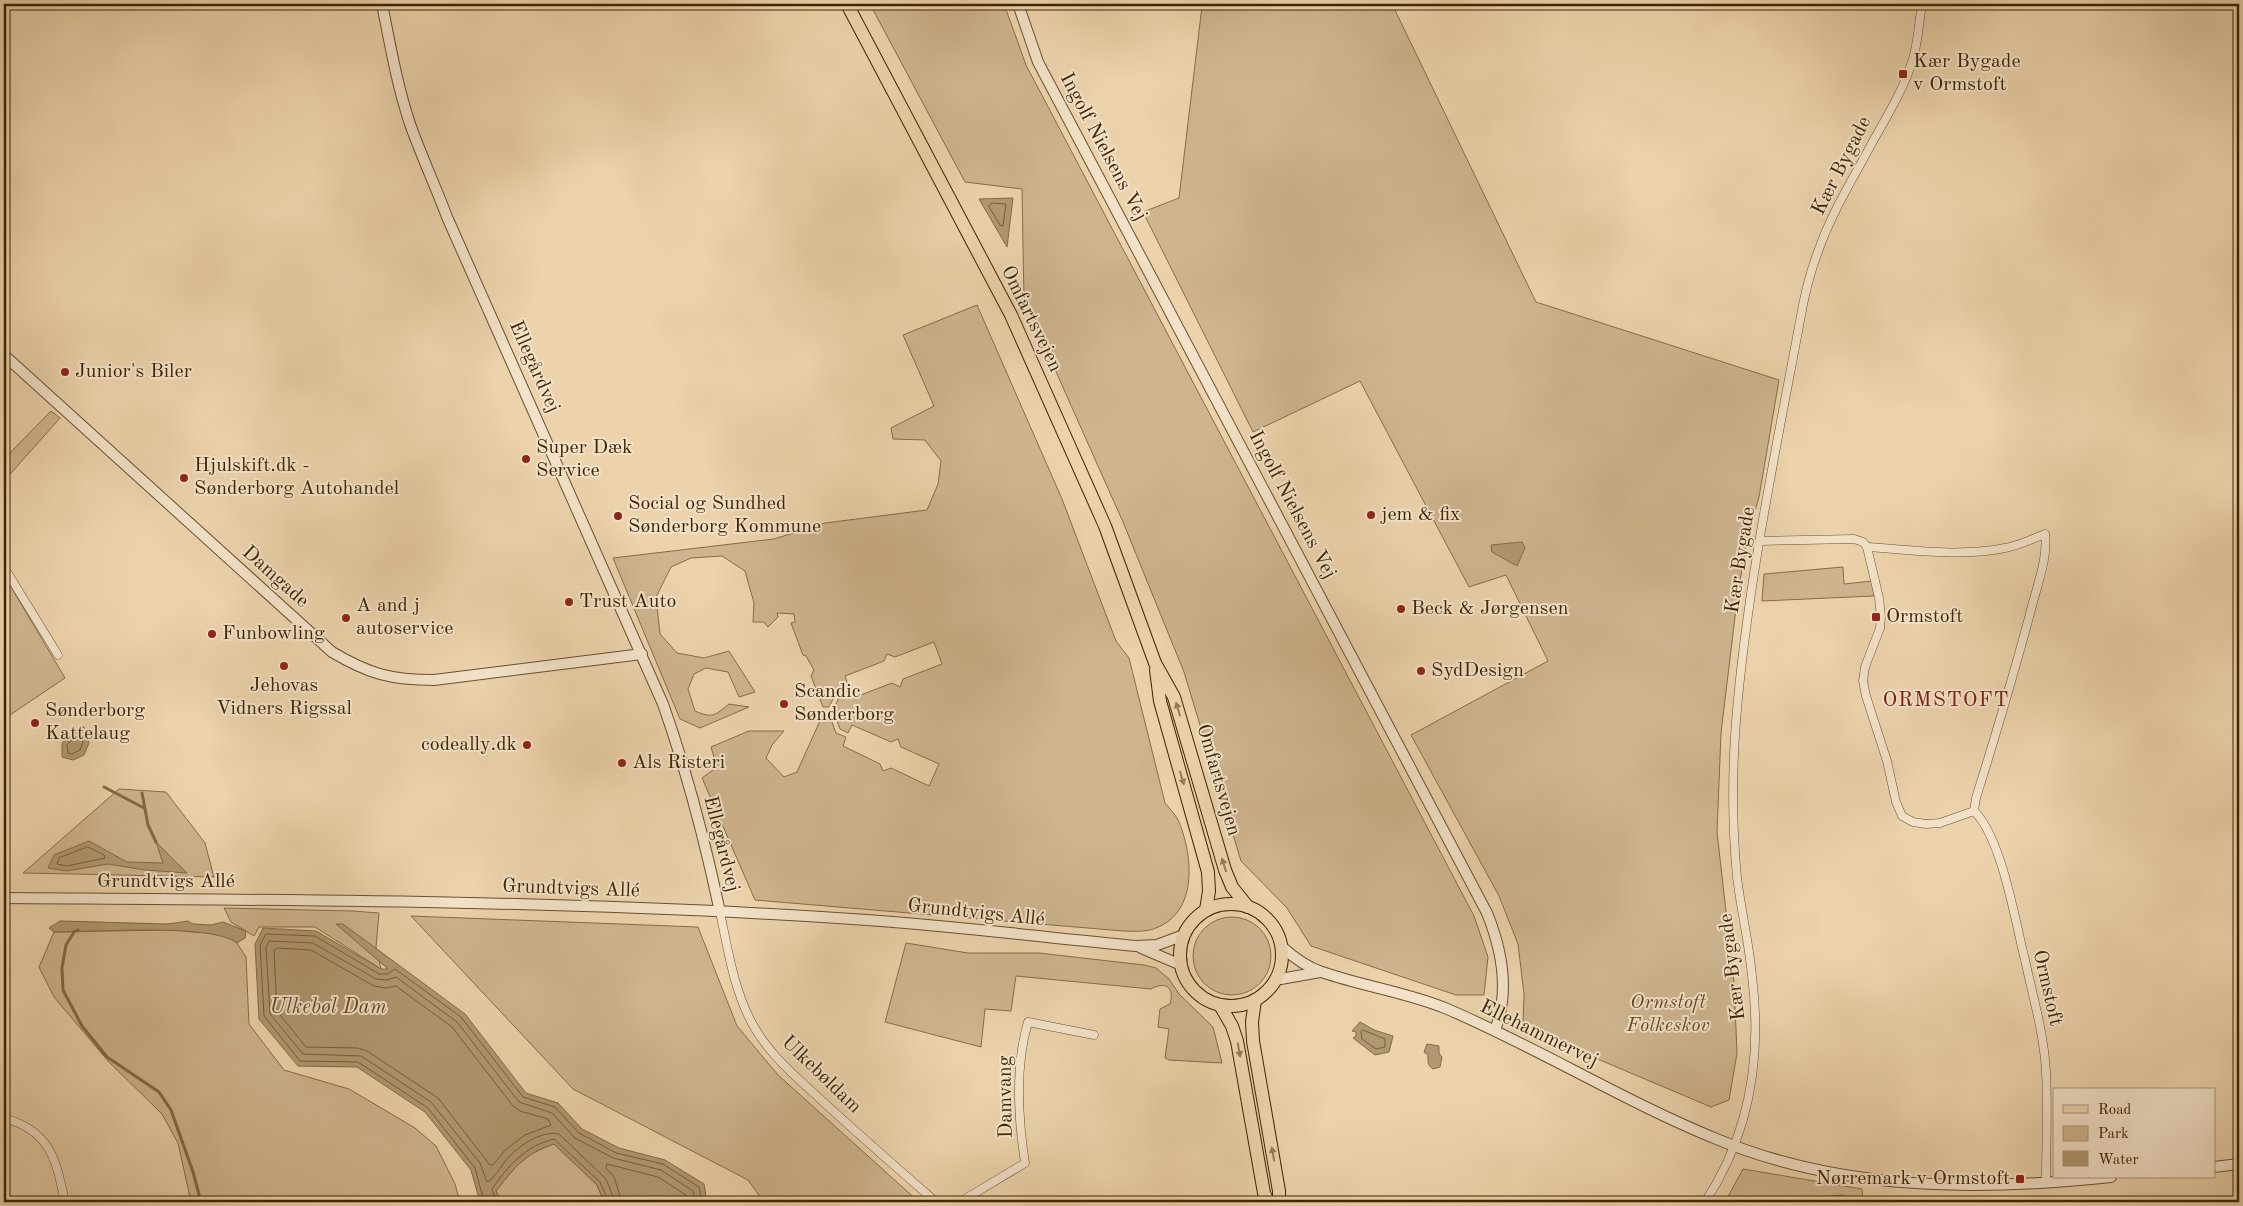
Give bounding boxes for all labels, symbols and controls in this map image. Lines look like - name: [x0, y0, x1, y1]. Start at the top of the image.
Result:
- place label: Kær Bygade v Ormstoft: [1913, 52, 2021, 95]
- marker: Kær Bygade v Ormstoft: [1897, 68, 1909, 80]
- street label: Ingolf Nielsens Vej: [1056, 70, 1150, 224]
- street label: Kær Bygade: [1809, 114, 1875, 218]
- street label: Omfartsvejen: [997, 263, 1065, 375]
- street label: Ellegårdvej: [505, 318, 563, 416]
- place label: Junior's Biler: [75, 362, 192, 382]
- marker: Junior's Biler: [59, 366, 71, 378]
- street label: Ingolf Nielsens Vej: [1245, 428, 1339, 582]
- place label: Super Dæk Service: [536, 438, 632, 481]
- marker: Super Dæk Service: [520, 453, 532, 465]
- place label: Hjulskift.dk - Sønderborg Autohandel: [194, 456, 399, 499]
- marker: Hjulskift.dk - Sønderborg Autohandel: [178, 472, 190, 484]
- place label: Social og Sundhed Sønderborg Kommune: [628, 494, 821, 537]
- place label: jem & fix: [1380, 505, 1460, 525]
- street label: Kær Bygade: [1723, 505, 1759, 615]
- marker: jem & fix: [1365, 509, 1377, 521]
- marker: Social og Sundhed Sønderborg Kommune: [612, 510, 624, 522]
- street label: Damgade: [238, 542, 312, 612]
- place label: Trust Auto: [579, 592, 676, 612]
- place label: A and j autoservice: [356, 596, 453, 639]
- marker: Trust Auto: [563, 596, 575, 608]
- place label: Beck & Jørgensen: [1411, 599, 1569, 619]
- marker: Beck & Jørgensen: [1395, 603, 1407, 615]
- place label: Ormstoft: [1886, 607, 1963, 627]
- marker: Ormstoft: [1870, 611, 1882, 623]
- marker: A and j autoservice: [340, 612, 352, 624]
- place label: Funbowling: [222, 624, 325, 644]
- marker: Funbowling: [206, 628, 218, 640]
- marker: Jehovas Vidners Rigssal: [278, 660, 290, 672]
- place label: SydDesign: [1431, 661, 1524, 681]
- marker: SydDesign: [1415, 665, 1427, 677]
- place label: Jehovas Vidners Rigssal: [216, 676, 352, 719]
- place label: Scandic Sønderborg: [794, 682, 894, 725]
- district label: ORMSTOFT: [1882, 690, 2010, 711]
- marker: Scandic Sønderborg: [778, 698, 790, 710]
- place label: Sønderborg Kattelaug: [45, 701, 145, 744]
- one-way arrow: [1173, 702, 1181, 717]
- marker: Sønderborg Kattelaug: [29, 717, 41, 729]
- street label: Omfartsvejen: [1192, 722, 1244, 838]
- place label: codeally.dk: [421, 735, 517, 755]
- marker: codeally.dk: [521, 739, 533, 751]
- place label: Als Risteri: [632, 753, 725, 773]
- marker: Als Risteri: [616, 757, 628, 769]
- one-way arrow: [1178, 770, 1186, 785]
- street label: Ellegårdvej: [699, 794, 743, 894]
- one-way arrow: [1220, 857, 1228, 872]
- street label: Grundtvigs Allé: [97, 872, 235, 892]
- street label: Grundtvigs Allé: [502, 877, 640, 901]
- street label: Grundtvigs Allé: [906, 896, 1046, 930]
- street label: Kær Bygade: [1717, 912, 1749, 1022]
- street label: Ormstoft: [2029, 948, 2065, 1028]
- park label: Ormstoft Folkeskov: [1625, 993, 1710, 1036]
- water label: Ulkebøl Dam: [269, 997, 387, 1018]
- street label: Ellehammervej: [1477, 997, 1601, 1071]
- street label: Ulkebøldam: [777, 1032, 865, 1118]
- one-way arrow: [1235, 1042, 1243, 1058]
- street label: Damvang: [995, 1055, 1017, 1139]
- legend: [2053, 1088, 2216, 1178]
- text: Road: [2098, 1103, 2132, 1118]
- text: Park: [2098, 1127, 2129, 1142]
- one-way arrow: [1268, 1146, 1276, 1162]
- text: Water: [2098, 1153, 2139, 1168]
- place label: Nørremark v Ormstoft: [1816, 1169, 2010, 1189]
- marker: Nørremark v Ormstoft: [2014, 1173, 2026, 1185]

